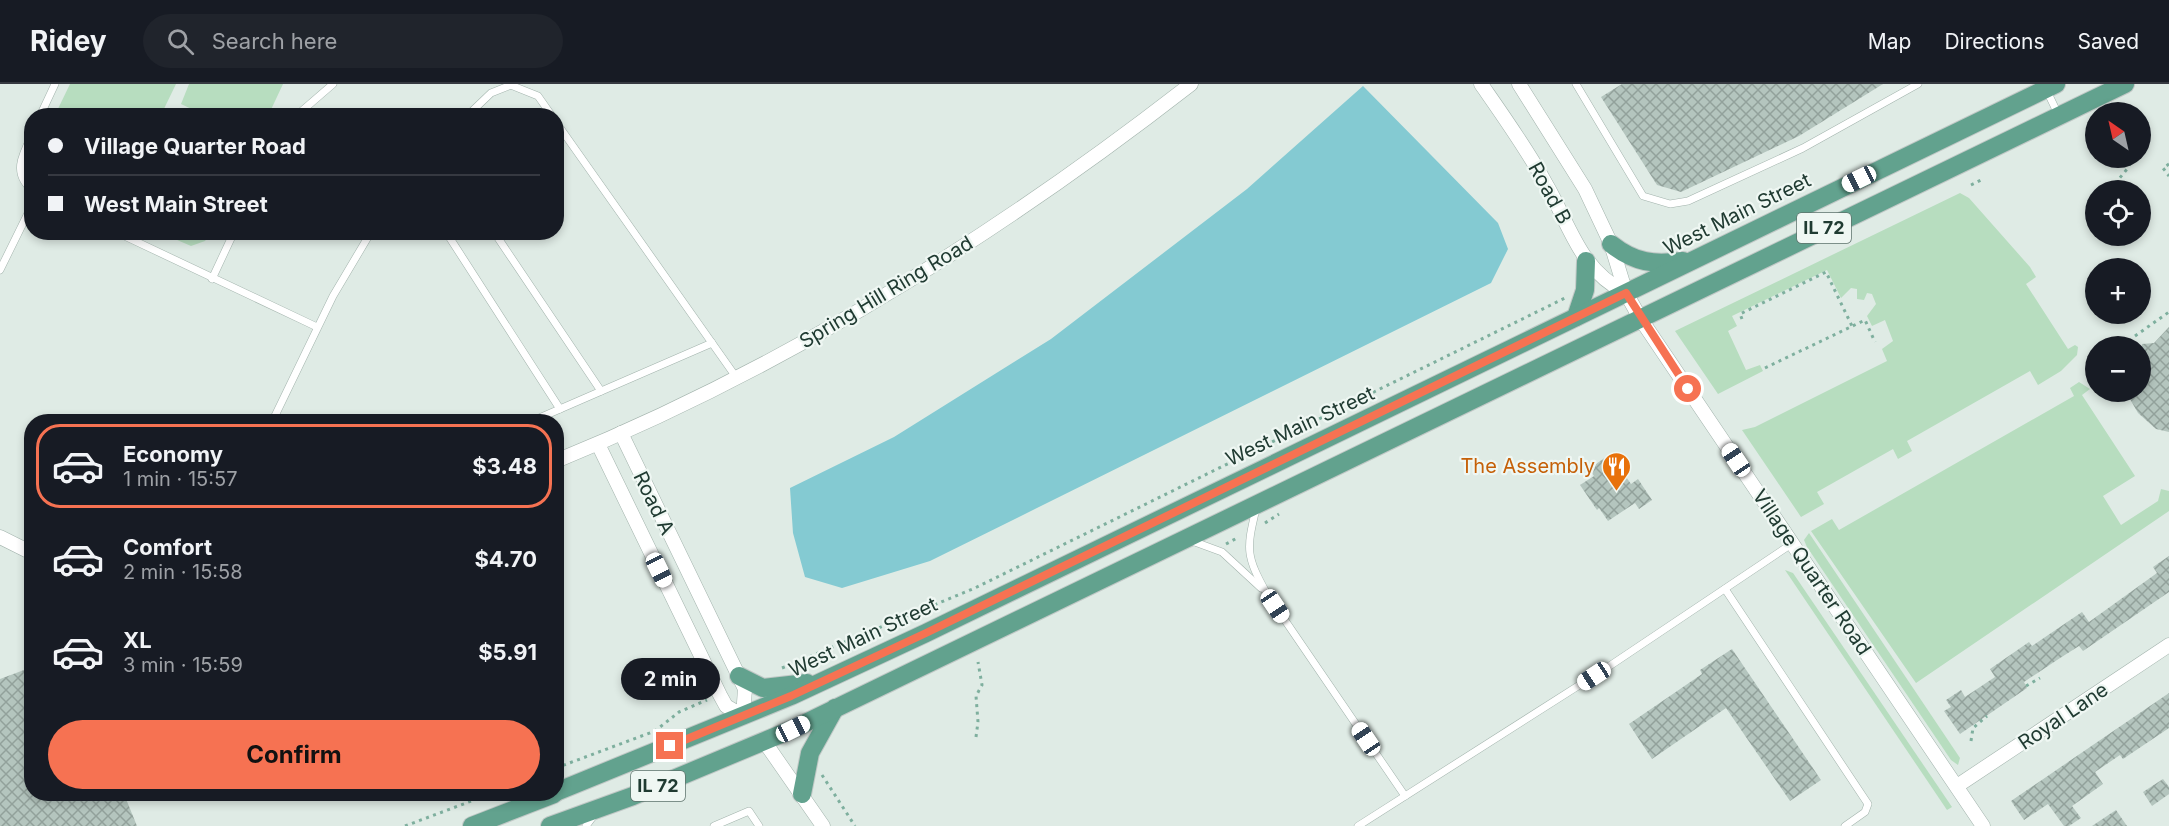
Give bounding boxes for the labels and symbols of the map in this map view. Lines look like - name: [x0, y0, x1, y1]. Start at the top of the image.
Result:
- north arrow: [2085, 102, 2151, 168]
- street label: Road B: [1523, 158, 1577, 228]
- car: [1839, 163, 1879, 195]
- street label: West Main Street: [1659, 168, 1815, 260]
- road number: IL 72: [1797, 213, 1851, 243]
- street label: Spring Hill Ring Road: [795, 231, 977, 353]
- route start: [1674, 375, 1701, 402]
- street label: West Main Street: [1222, 381, 1378, 471]
- car: [1718, 440, 1754, 480]
- restaurant icon: The Assembly: [1600, 450, 1632, 492]
- place label: The Assembly: [1460, 454, 1595, 478]
- street label: Road A: [628, 467, 680, 539]
- street label: Village Quarter Road: [1748, 485, 1876, 659]
- car: [643, 550, 675, 590]
- car: [1257, 586, 1293, 626]
- street label: West Main Street: [785, 592, 941, 682]
- callout: 2 min: [620, 659, 720, 701]
- car: [1574, 659, 1614, 693]
- street label: Royal Lane: [2014, 677, 2112, 755]
- car: [773, 713, 813, 745]
- car: [1348, 719, 1384, 759]
- route end: [656, 732, 683, 759]
- road number: IL 72: [631, 771, 685, 801]

